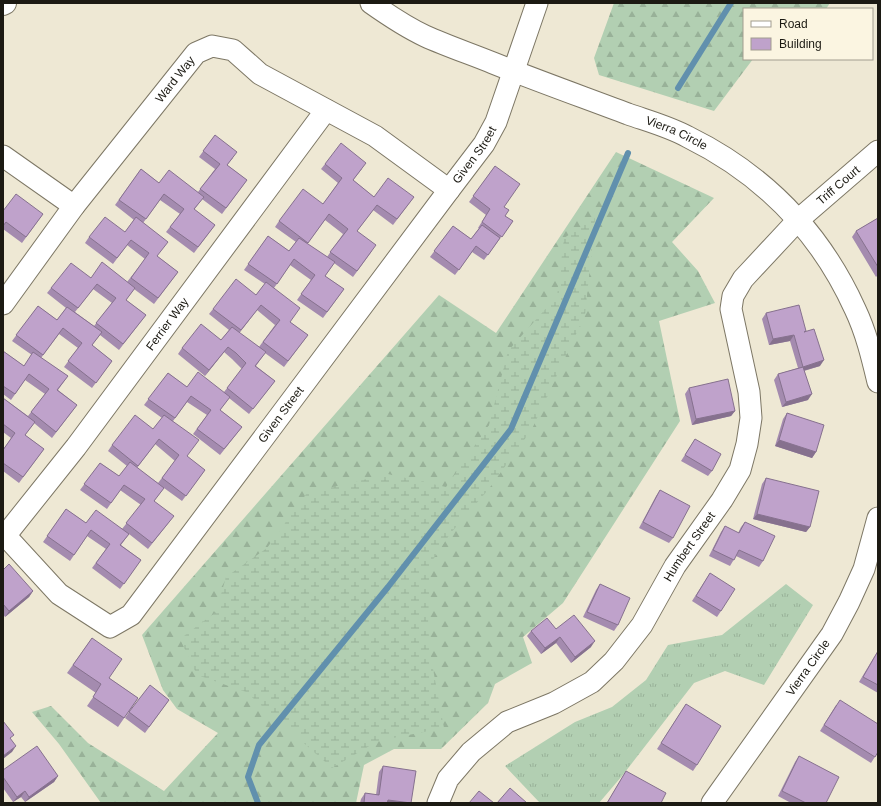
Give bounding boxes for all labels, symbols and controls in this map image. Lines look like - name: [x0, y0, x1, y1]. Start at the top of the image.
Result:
- legend: [743, 8, 873, 60]
- text: Road: [779, 17, 808, 31]
- text: Building: [779, 37, 822, 51]
- street label: Ward Way: [152, 53, 198, 105]
- street label: Vierra Circle: [644, 113, 710, 153]
- street label: Given Street: [450, 123, 500, 186]
- street label: Triff Court: [814, 162, 863, 208]
- street label: Ferrier Way: [143, 295, 191, 353]
- street label: Given Street: [255, 383, 307, 446]
- street label: Humbert Street: [661, 509, 719, 584]
- street label: Vierra Circle: [783, 636, 833, 699]

